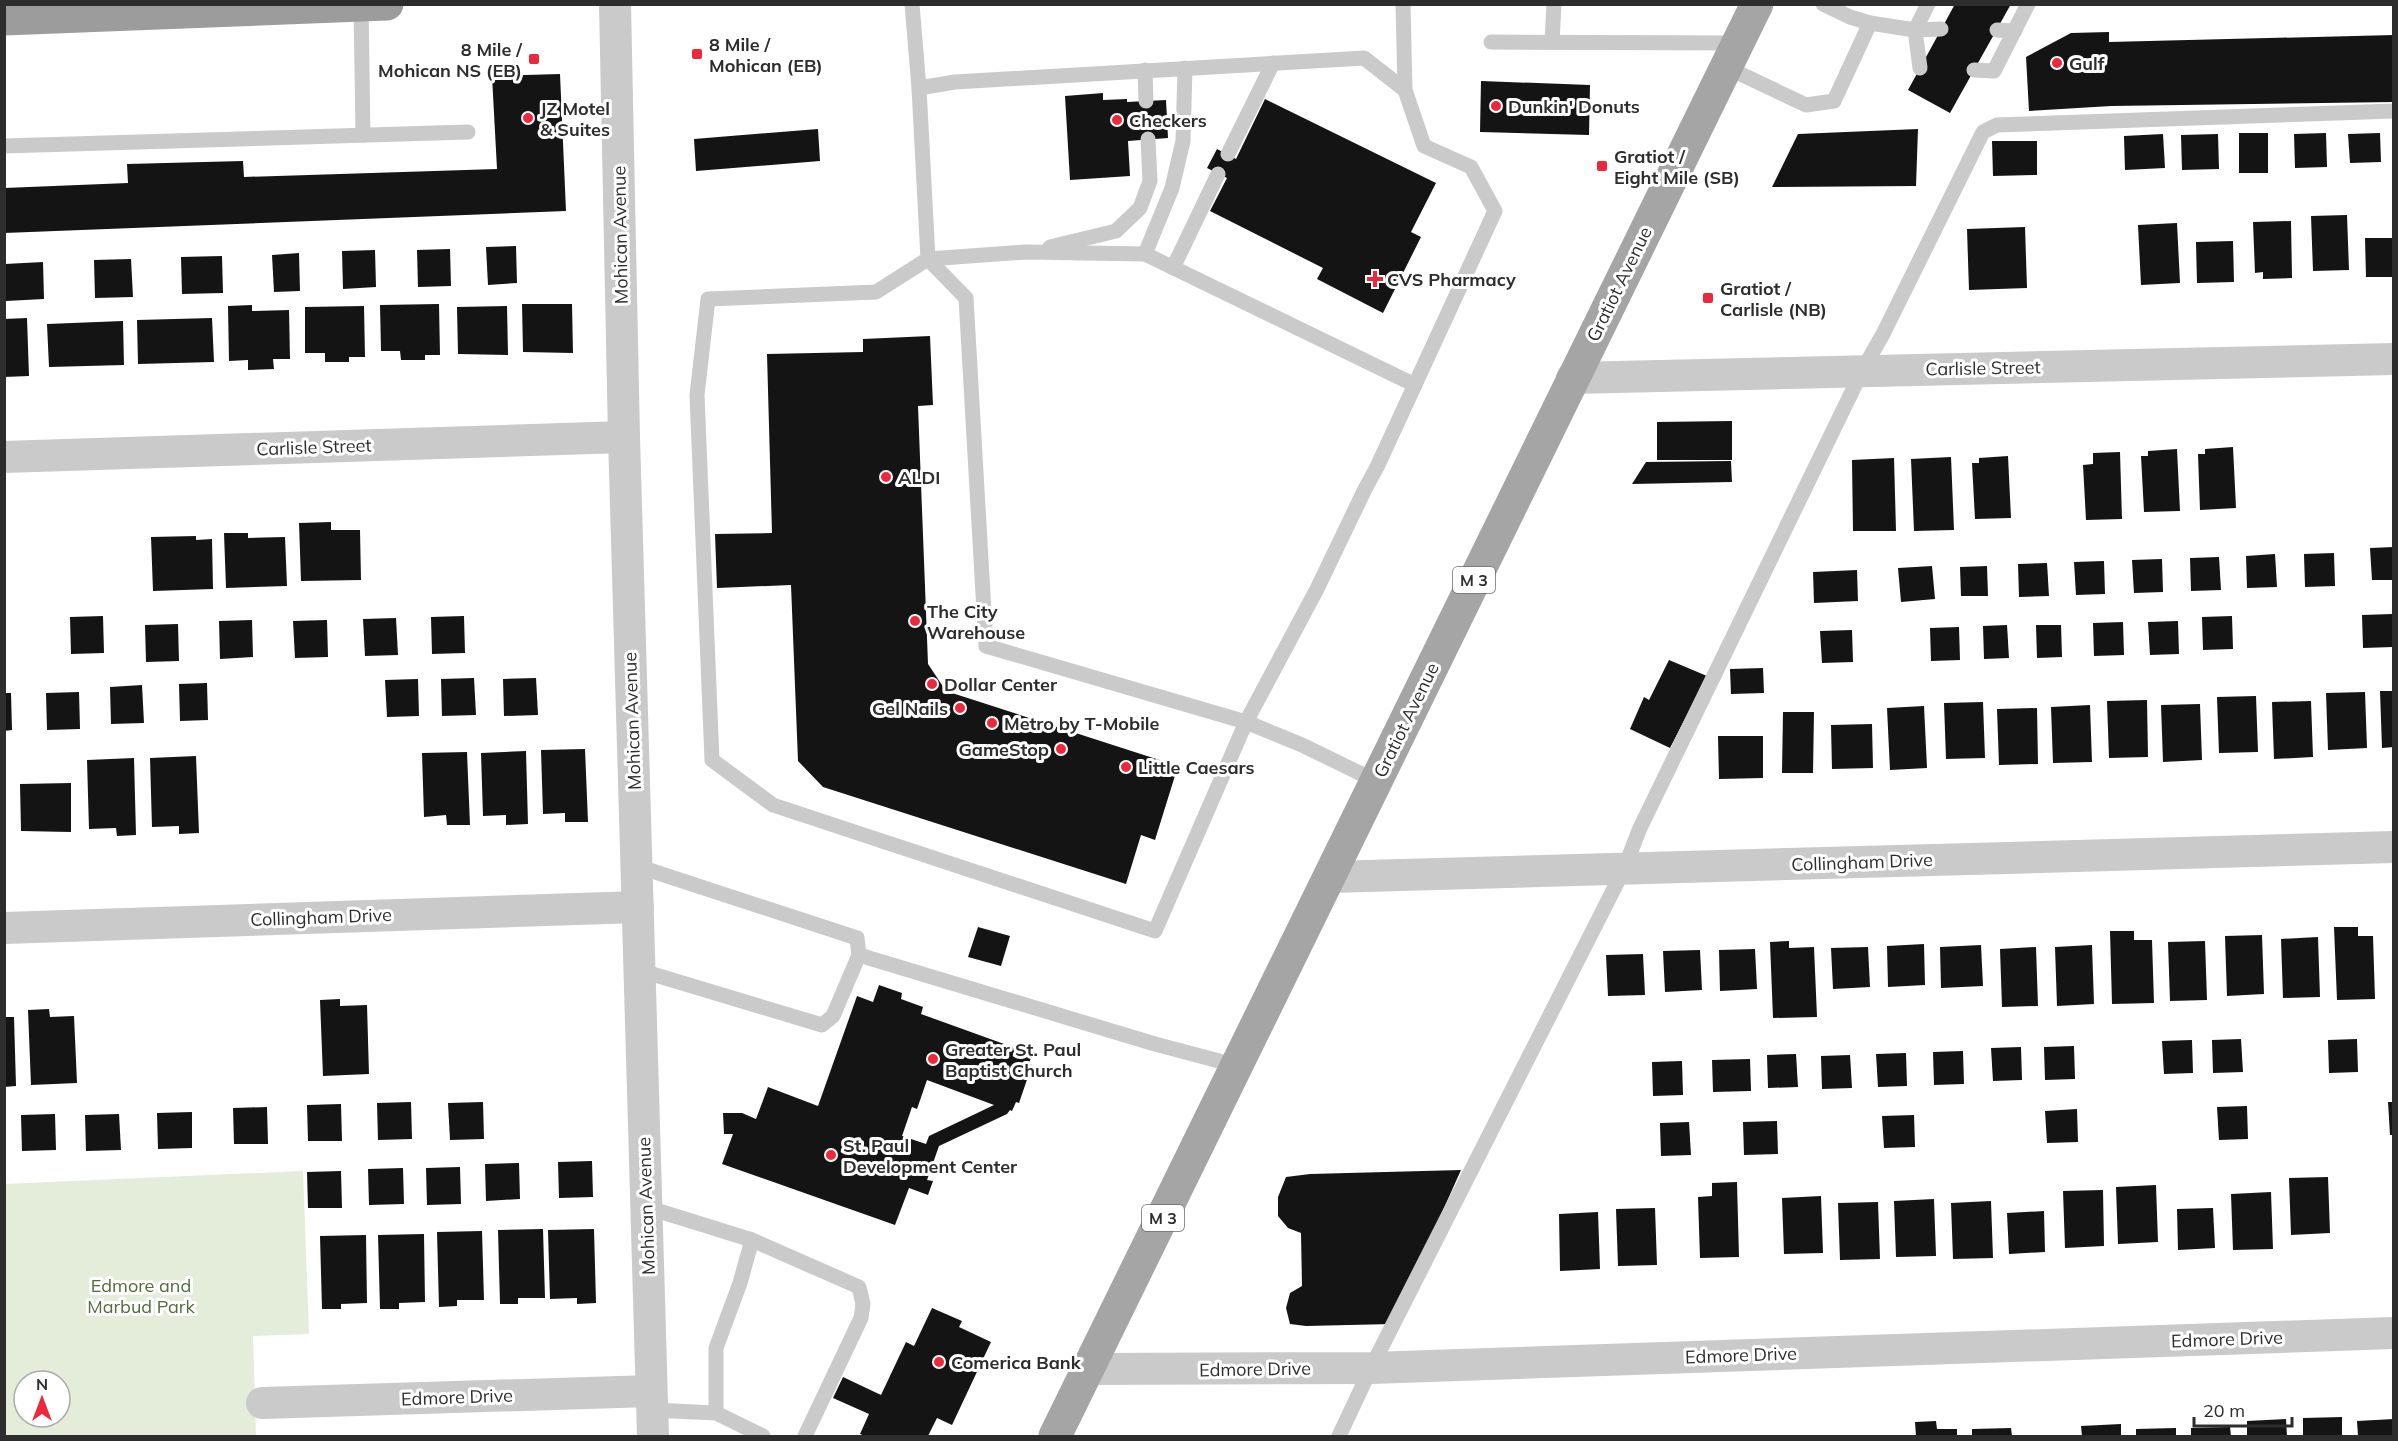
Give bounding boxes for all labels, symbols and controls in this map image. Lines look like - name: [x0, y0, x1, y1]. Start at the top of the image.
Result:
- place label: 8 Mile / Mohican (EB): [709, 33, 823, 77]
- place label: 8 Mile / Mohican NS (EB): [378, 38, 523, 82]
- marker: 8 Mile / Mohican (EB): [690, 47, 704, 61]
- marker: 8 Mile / Mohican NS (EB): [527, 52, 541, 66]
- place label: Gulf: [2069, 52, 2105, 75]
- marker: Gulf: [2050, 56, 2064, 70]
- place label: Dunkin' Donuts: [1508, 95, 1640, 118]
- place label: JZ Motel & Suites: [540, 97, 610, 141]
- marker: Dunkin' Donuts: [1489, 99, 1503, 113]
- place label: Checkers: [1129, 109, 1207, 132]
- marker: JZ Motel & Suites: [521, 111, 535, 125]
- marker: Checkers: [1110, 113, 1124, 127]
- place label: Gratiot / Eight Mile (SB): [1614, 145, 1740, 189]
- marker: Gratiot / Eight Mile (SB): [1595, 159, 1609, 173]
- street label: Mohican Avenue: [607, 166, 633, 304]
- street label: Gratiot Avenue: [1581, 223, 1657, 345]
- place label: CVS Pharmacy: [1387, 268, 1516, 291]
- marker: CVS Pharmacy: [1368, 272, 1382, 286]
- place label: Gratiot / Carlisle (NB): [1720, 277, 1827, 321]
- marker: Gratiot / Carlisle (NB): [1701, 291, 1715, 305]
- street label: Carlisle Street: [1925, 355, 2041, 381]
- street label: Carlisle Street: [256, 433, 372, 461]
- place label: ALDI: [898, 466, 940, 489]
- marker: ALDI: [879, 470, 893, 484]
- road number: M 3: [1453, 567, 1495, 593]
- place label: The City Warehouse: [927, 600, 1025, 644]
- marker: The City Warehouse: [908, 614, 922, 628]
- street label: Mohican Avenue: [618, 652, 646, 790]
- street label: Gratiot Avenue: [1368, 659, 1444, 781]
- place label: Dollar Center: [944, 673, 1058, 696]
- marker: Dollar Center: [925, 677, 939, 691]
- place label: Gel Nails: [872, 697, 948, 720]
- marker: Gel Nails: [953, 701, 967, 715]
- place label: Metro by T-Mobile: [1004, 712, 1160, 735]
- marker: Metro by T-Mobile: [985, 716, 999, 730]
- place label: GameStop: [958, 738, 1049, 761]
- marker: GameStop: [1054, 742, 1068, 756]
- place label: Little Caesars: [1138, 756, 1255, 779]
- marker: Little Caesars: [1119, 760, 1133, 774]
- street label: Collingham Drive: [1791, 848, 1933, 876]
- street label: Collingham Drive: [250, 903, 392, 931]
- place label: Greater St. Paul Baptist Church: [945, 1038, 1081, 1082]
- marker: Greater St. Paul Baptist Church: [926, 1052, 940, 1066]
- place label: St. Paul Development Center: [843, 1134, 1018, 1178]
- street label: Mohican Avenue: [632, 1137, 660, 1275]
- marker: St. Paul Development Center: [824, 1148, 838, 1162]
- road number: M 3: [1142, 1205, 1184, 1231]
- park label: Edmore and Marbud Park: [87, 1274, 195, 1318]
- street label: Edmore Drive: [2171, 1326, 2283, 1352]
- street label: Edmore Drive: [1685, 1342, 1797, 1368]
- place label: Comerica Bank: [951, 1351, 1082, 1374]
- marker: Comerica Bank: [932, 1355, 946, 1369]
- street label: Edmore Drive: [1199, 1357, 1311, 1381]
- north arrow: [12, 1369, 72, 1429]
- text: N: [36, 1374, 48, 1394]
- street label: Edmore Drive: [401, 1384, 513, 1410]
- scale bar: [2194, 1390, 2292, 1428]
- text: 20 m: [2203, 1399, 2245, 1422]

